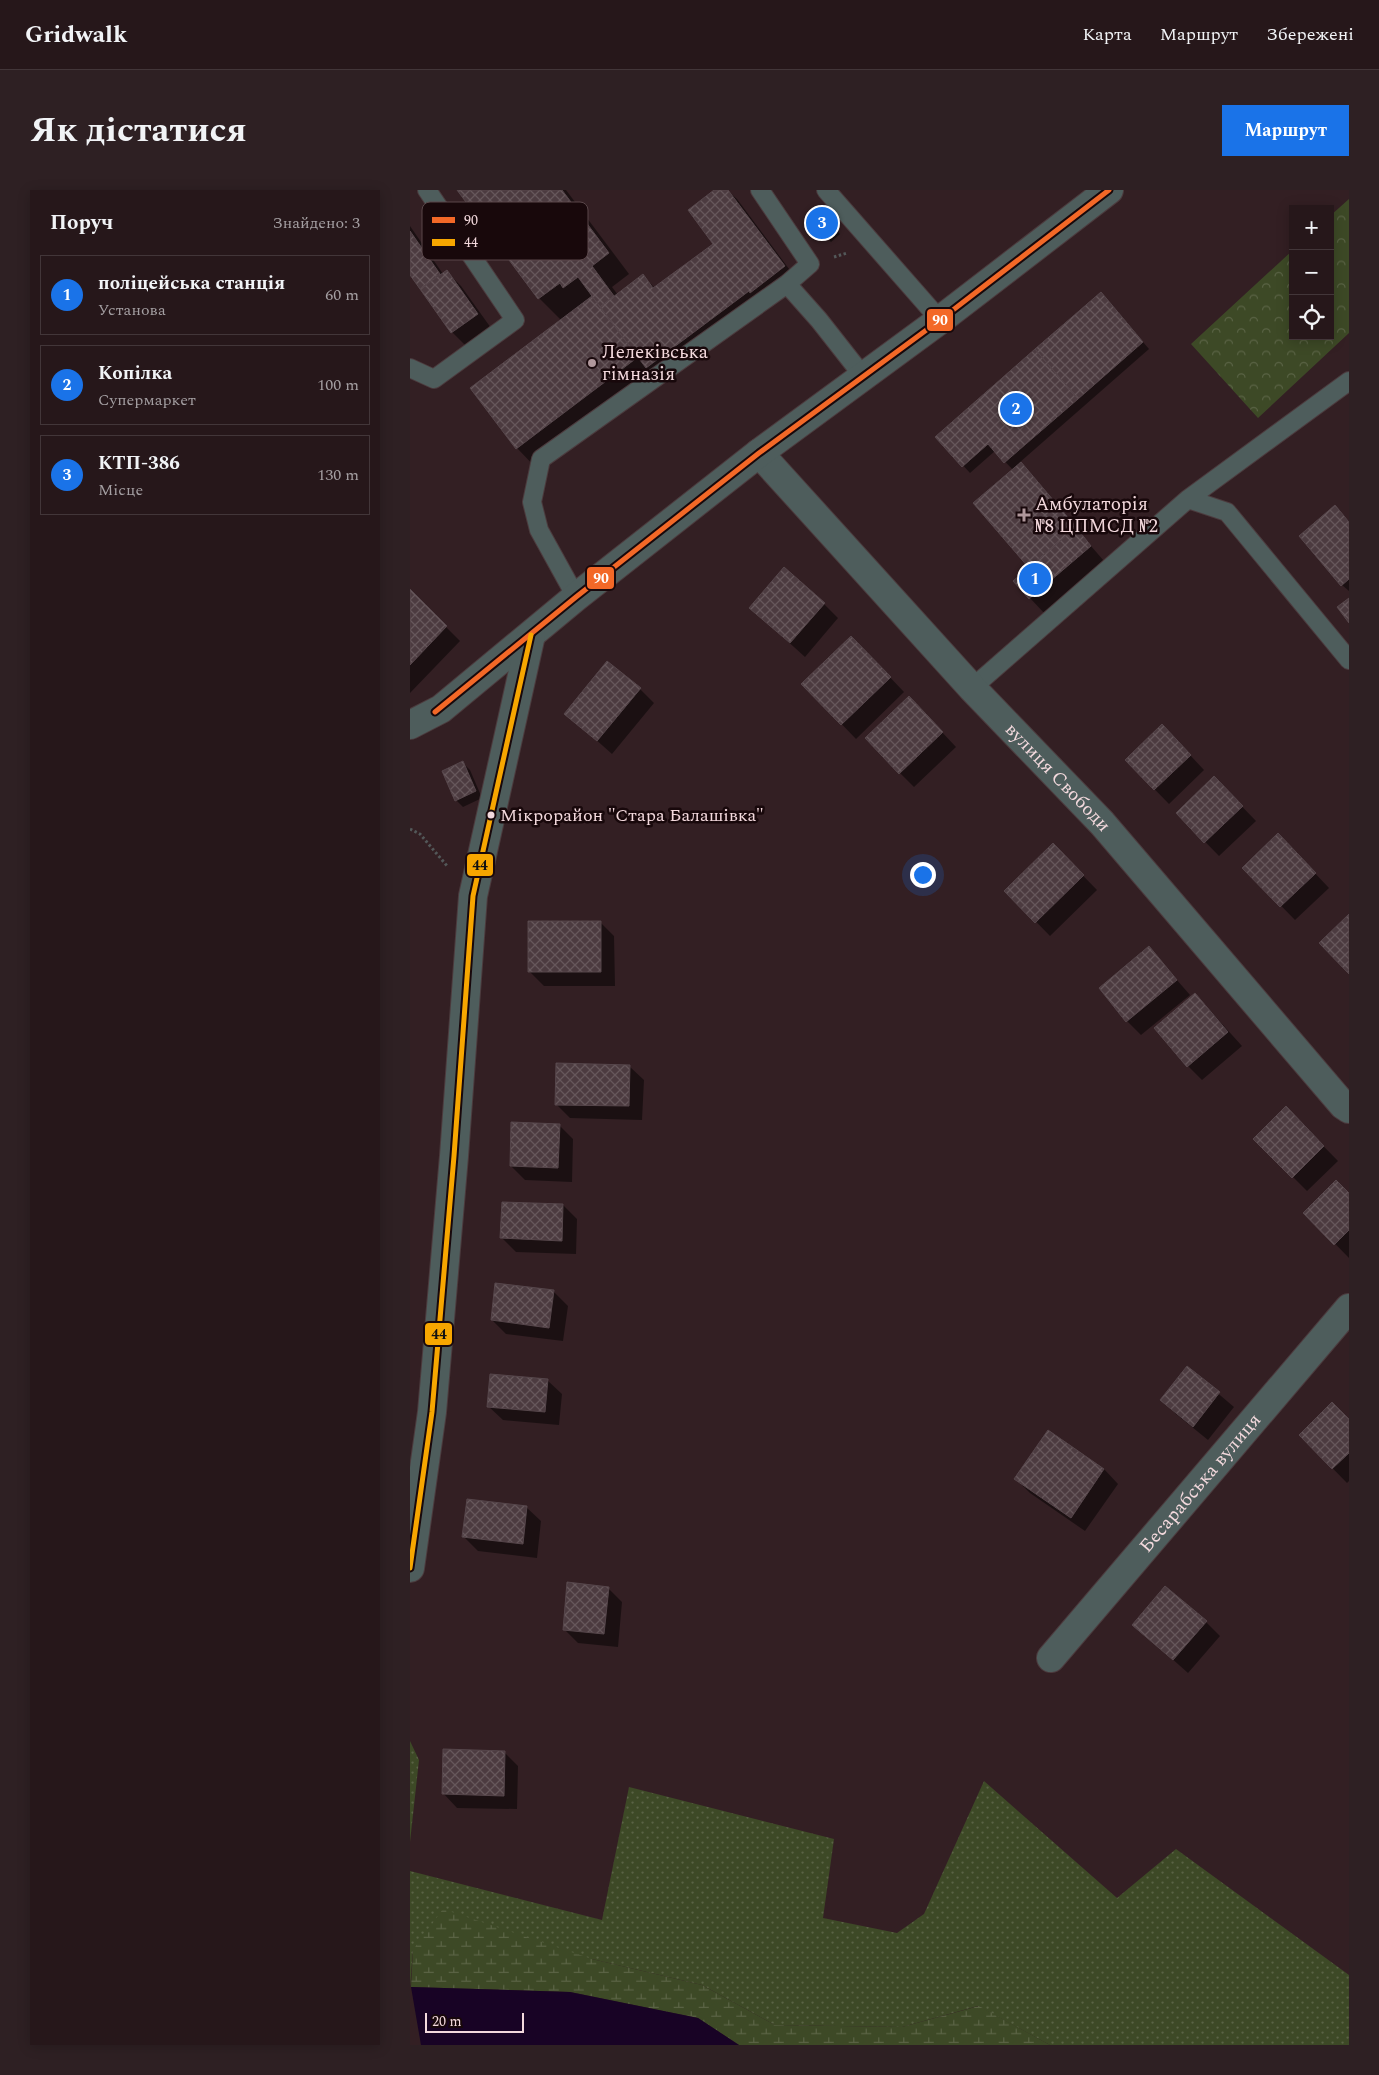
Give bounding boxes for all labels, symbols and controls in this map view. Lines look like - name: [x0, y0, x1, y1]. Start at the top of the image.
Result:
- text: Gridwalk: [25, 17, 127, 53]
- text: Карта: [1082, 21, 1132, 48]
- text: Маршрут: [1160, 21, 1238, 48]
- text: Збережені: [1266, 21, 1354, 48]
- text: Як дістатися: [30, 104, 247, 157]
- button: Маршрут: [1222, 105, 1349, 156]
- legend: [422, 202, 588, 260]
- pin: 3: [806, 204, 838, 242]
- map controls: [1289, 205, 1334, 340]
- button: +: [1289, 205, 1334, 250]
- text: Поруч: [50, 207, 113, 239]
- text: 90: [464, 210, 478, 231]
- text: Знайдено: 3: [272, 211, 360, 235]
- text: 44: [464, 232, 478, 253]
- button: −: [1289, 250, 1334, 295]
- text: поліцейська станція: [98, 269, 285, 298]
- text: 1: [63, 283, 71, 307]
- text: 60 m: [325, 283, 359, 307]
- button: locate: [1289, 295, 1334, 340]
- text: Установа: [98, 298, 166, 322]
- line badge: 90: [926, 308, 954, 332]
- text: 90: [932, 310, 948, 331]
- place label: Лелеківська гімназія: [602, 338, 709, 389]
- marker: Лелеківська гімназія: [586, 357, 598, 369]
- text: Копілка: [98, 359, 172, 388]
- text: 2: [63, 373, 71, 397]
- text: 100 m: [317, 373, 359, 397]
- text: Супермаркет: [98, 388, 196, 412]
- pin: 2: [1000, 390, 1032, 428]
- text: КТП-386: [98, 449, 180, 478]
- text: 3: [63, 463, 71, 487]
- text: 130 m: [317, 463, 359, 487]
- text: Місце: [98, 478, 143, 502]
- place label: Амбулаторія №8 ЦПМСД №2: [1035, 490, 1158, 541]
- marker: Амбулаторія №8 ЦПМСД №2: [1017, 508, 1031, 522]
- pin: 1: [1019, 560, 1051, 598]
- line badge: 90: [586, 566, 615, 590]
- text: 90: [593, 568, 609, 589]
- street label: вулиця Свободи: [998, 716, 1118, 838]
- place label: Мікрорайон "Стара Балашівка": [500, 802, 764, 829]
- marker: Мікрорайон "Стара Балашівка": [486, 810, 496, 820]
- line badge: 44: [466, 853, 494, 877]
- text: 44: [472, 855, 488, 876]
- your location: [910, 862, 936, 888]
- line badge: 44: [424, 1322, 453, 1346]
- text: 44: [431, 1324, 447, 1345]
- street label: Бесарабська вулиця: [1132, 1407, 1268, 1559]
- scale bar: [425, 2010, 524, 2033]
- text: 20 m: [432, 2011, 462, 2032]

